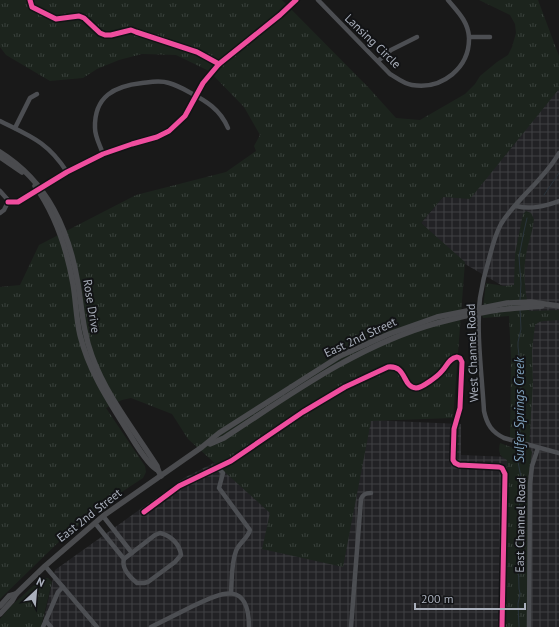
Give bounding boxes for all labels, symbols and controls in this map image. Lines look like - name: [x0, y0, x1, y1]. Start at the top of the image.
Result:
- street label: Lansing Circle: [342, 11, 404, 71]
- street label: Rose Drive: [80, 278, 104, 334]
- street label: West Channel Road: [463, 303, 481, 403]
- street label: East 2nd Street: [321, 314, 399, 360]
- water label: Sulfer Springs Creek: [511, 356, 528, 463]
- street label: East Channel Road: [512, 477, 528, 573]
- street label: East 2nd Street: [54, 485, 124, 545]
- north arrow: [16, 571, 56, 611]
- text: N: [34, 574, 47, 590]
- scale bar: [415, 585, 525, 611]
- text: 200 m: [421, 591, 454, 606]

